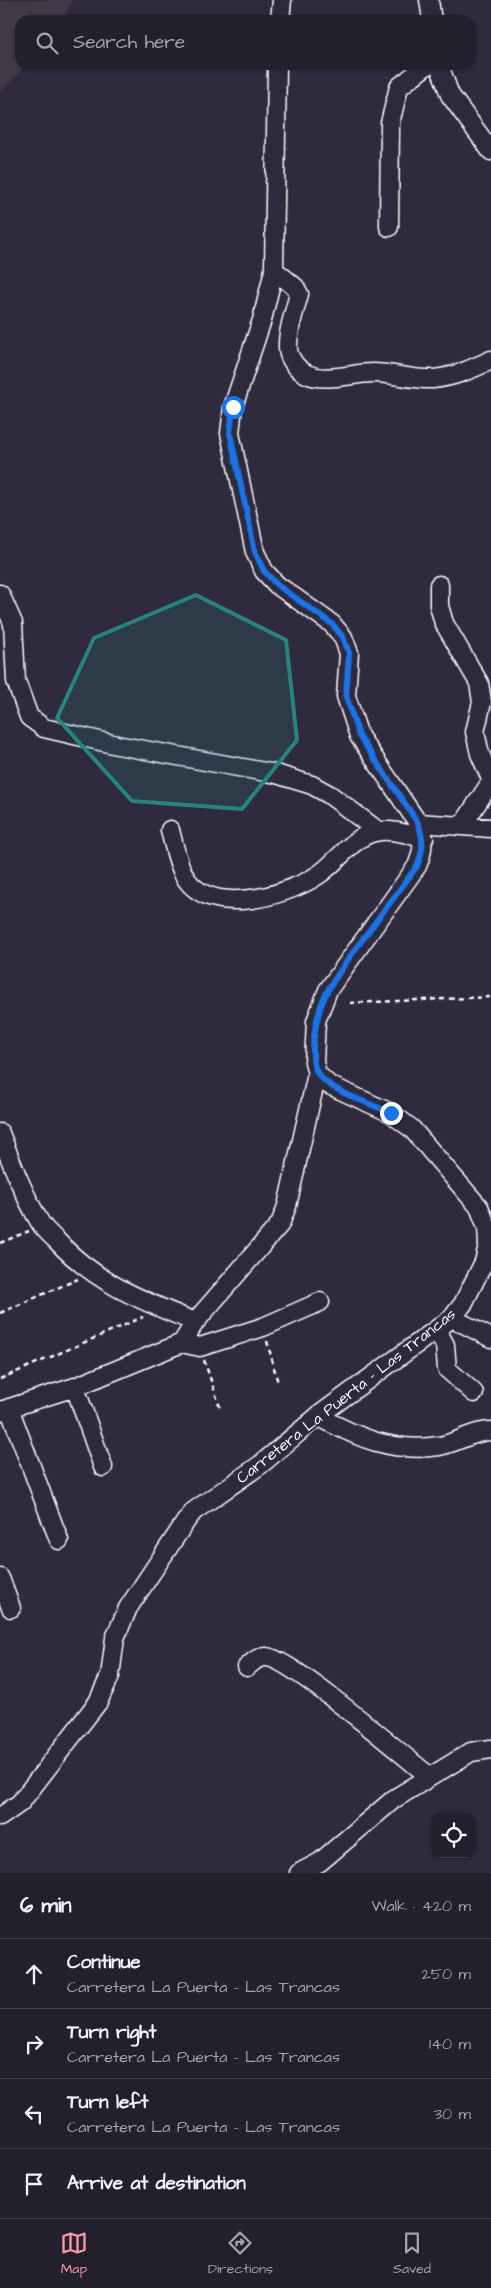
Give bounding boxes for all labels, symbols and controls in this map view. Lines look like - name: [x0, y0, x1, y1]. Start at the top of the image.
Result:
- search box: [15, 15, 476, 70]
- icon: search: [33, 29, 61, 57]
- text: Search here: [73, 29, 185, 56]
- route start: [222, 396, 245, 419]
- route end: [380, 1102, 403, 1125]
- street label: Carretera La Puerta - Las Trancas: [232, 1303, 460, 1489]
- map controls: [431, 1813, 476, 1858]
- button: locate: [431, 1813, 476, 1858]
- text: 6 min: [20, 1891, 72, 1920]
- text: Walk · 420 m: [371, 1895, 471, 1917]
- text: Continue: [67, 1949, 141, 1976]
- icon: ahead: [20, 1960, 48, 1988]
- text: 250 m: [422, 1963, 471, 1985]
- text: Carretera La Puerta - Las Trancas: [67, 1976, 340, 1998]
- text: Turn right: [67, 2019, 156, 2046]
- icon: right: [20, 2030, 48, 2058]
- text: 140 m: [429, 2033, 471, 2055]
- text: Carretera La Puerta - Las Trancas: [67, 2046, 340, 2068]
- text: Turn left: [67, 2089, 148, 2116]
- icon: left: [20, 2100, 48, 2128]
- text: 30 m: [434, 2103, 471, 2125]
- text: Carretera La Puerta - Las Trancas: [67, 2116, 340, 2138]
- icon: arrive: [20, 2170, 48, 2198]
- text: Arrive at destination: [67, 2170, 246, 2197]
- tab: Map: [60, 2229, 88, 2279]
- tab: Directions: [208, 2229, 273, 2279]
- tab: Saved: [393, 2229, 431, 2279]

